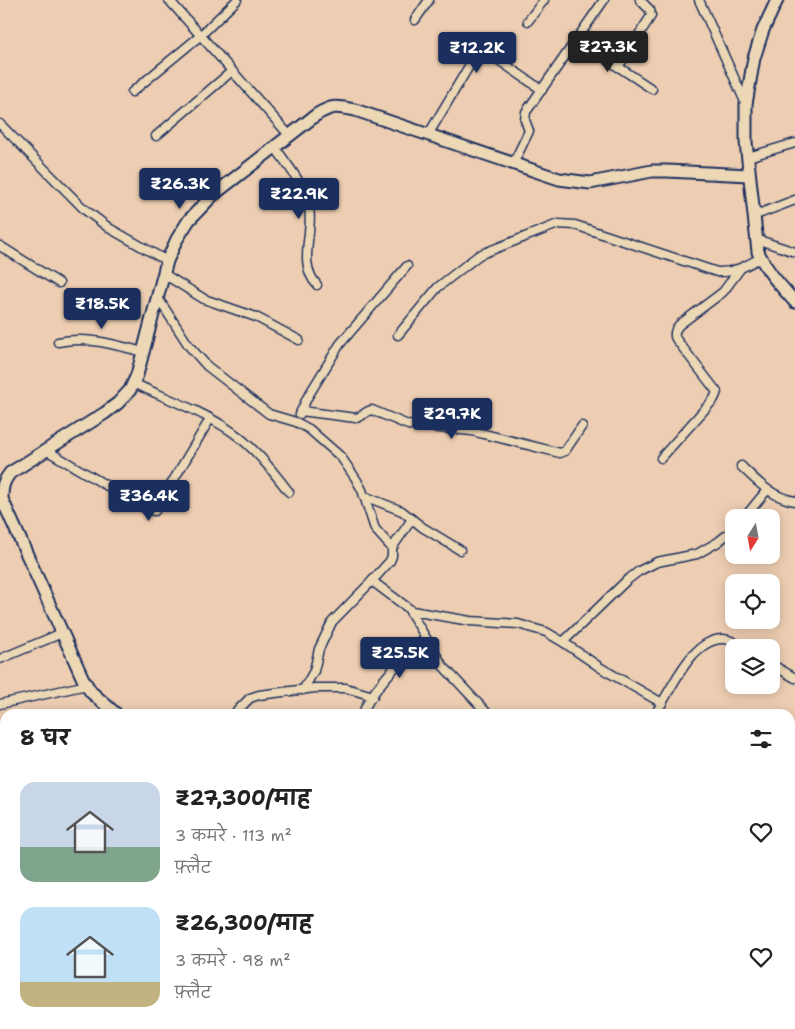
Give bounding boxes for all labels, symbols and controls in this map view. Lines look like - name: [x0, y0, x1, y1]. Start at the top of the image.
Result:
- pin: ₹27.3K: [567, 30, 649, 73]
- pin: ₹12.2K: [436, 32, 518, 74]
- text: ₹27.3K: [579, 36, 637, 57]
- text: ₹12.2K: [449, 37, 505, 58]
- pin: ₹26.3K: [139, 168, 221, 210]
- text: ₹26.3K: [150, 173, 210, 194]
- pin: ₹22.9K: [258, 178, 340, 220]
- text: ₹22.9K: [270, 183, 328, 204]
- pin: ₹18.5K: [61, 288, 143, 330]
- text: ₹18.5K: [75, 293, 129, 314]
- pin: ₹29.7K: [411, 398, 493, 440]
- text: ₹29.7K: [423, 403, 481, 424]
- pin: ₹36.4K: [108, 480, 190, 522]
- text: ₹36.4K: [120, 485, 178, 506]
- north arrow: [725, 509, 780, 564]
- map controls: [725, 509, 780, 694]
- button: locate: [725, 574, 780, 629]
- pin: ₹25.5K: [359, 636, 441, 679]
- button: layers: [725, 639, 780, 694]
- text: ₹25.5K: [371, 642, 429, 663]
- text: 8 घर: [20, 724, 70, 752]
- icon: filters: [747, 725, 775, 753]
- text: ₹27,300/माह: [175, 784, 311, 812]
- icon: home: [60, 802, 120, 862]
- icon: heart: [747, 818, 775, 846]
- text: 3 कमरे · 113 m²: [175, 825, 292, 846]
- text: फ़्लैट: [175, 857, 211, 878]
- text: ₹26,300/माह: [175, 909, 312, 937]
- icon: home: [60, 927, 120, 987]
- icon: heart: [747, 943, 775, 971]
- text: 3 कमरे · 98 m²: [175, 950, 291, 971]
- text: फ़्लैट: [175, 982, 211, 1003]

